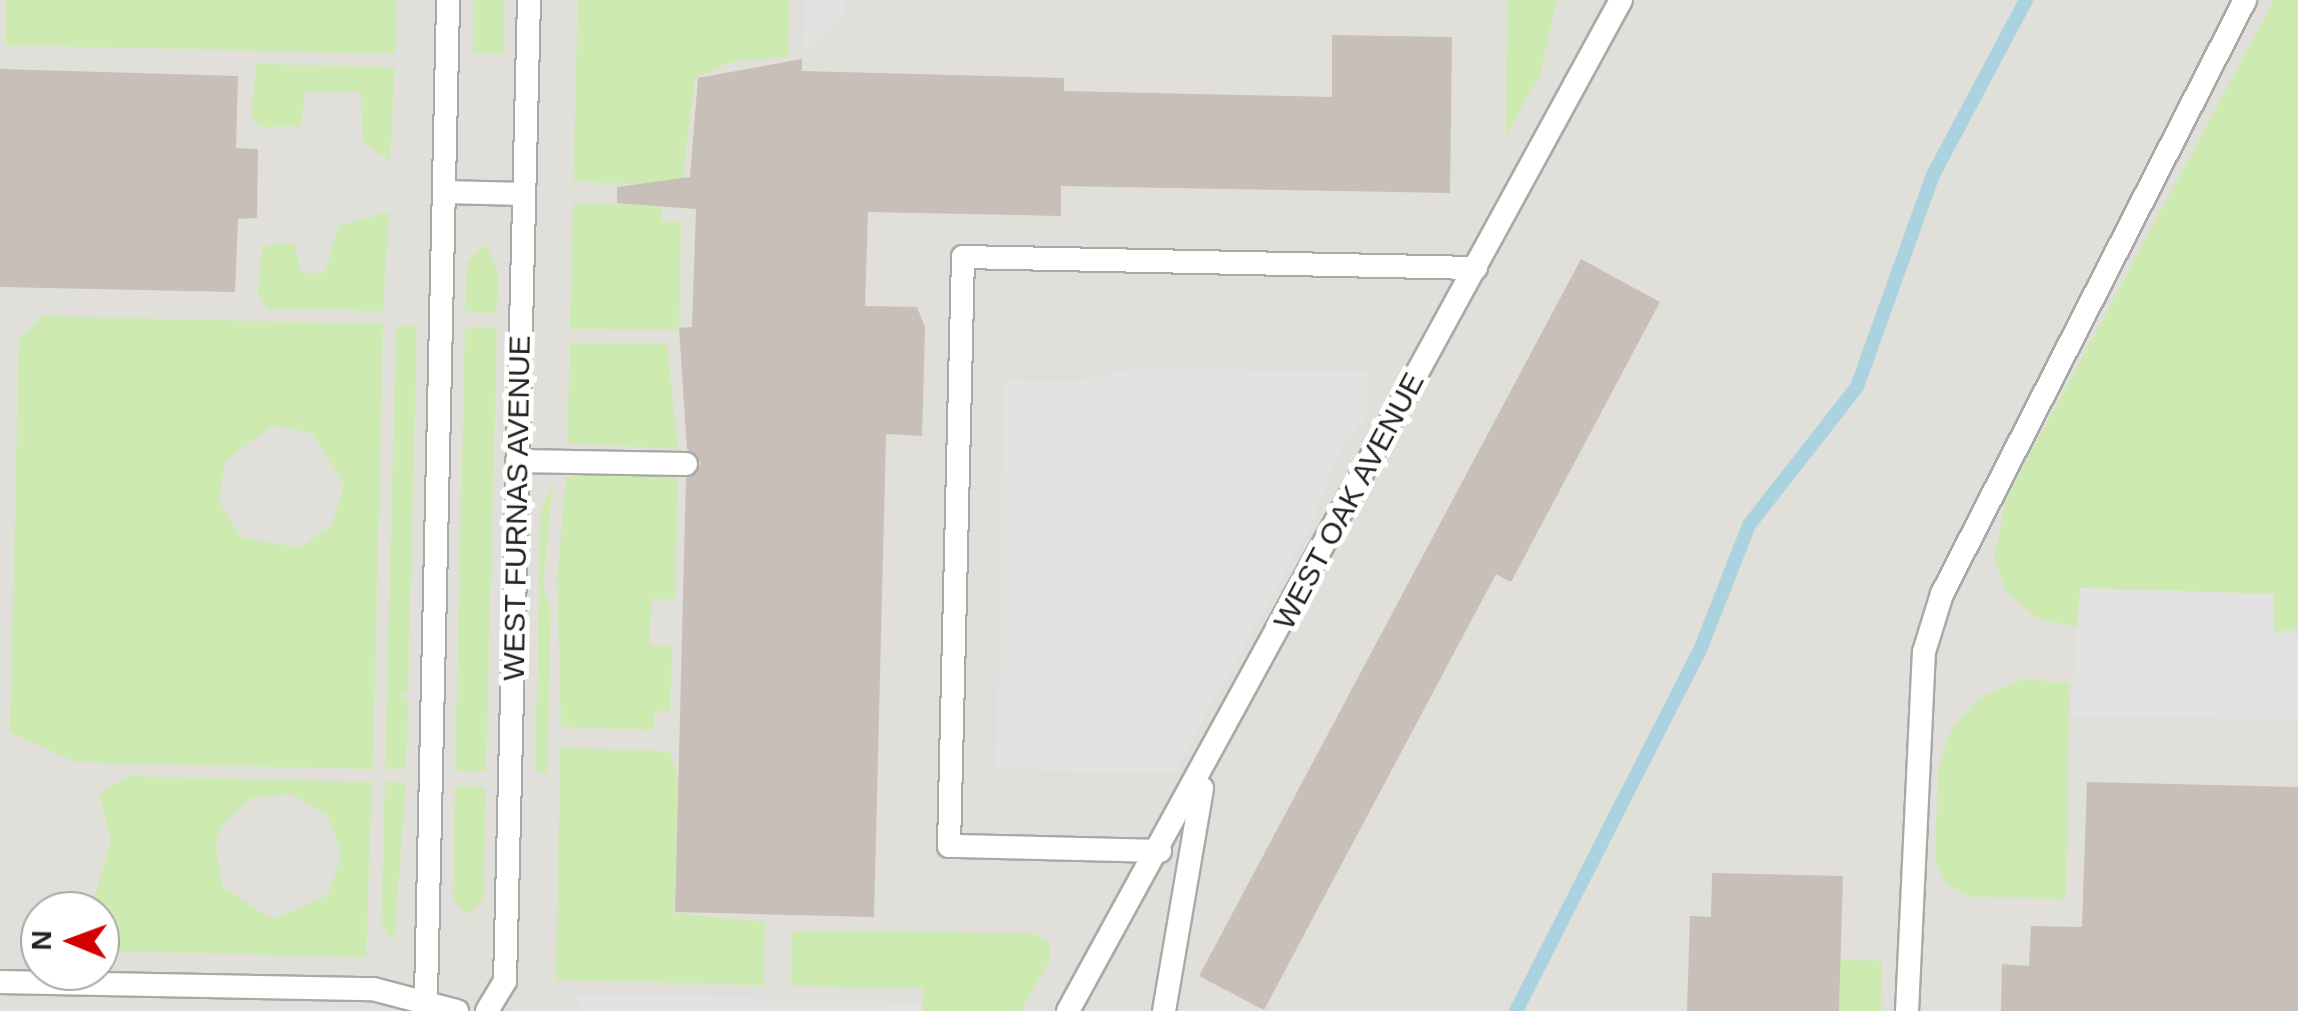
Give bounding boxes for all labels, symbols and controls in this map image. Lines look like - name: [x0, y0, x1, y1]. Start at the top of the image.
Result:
- street label: WEST FURNAS AVENUE: [496, 334, 538, 682]
- street label: WEST OAK AVENUE: [1266, 365, 1432, 637]
- north arrow: [20, 891, 120, 991]
- text: N: [26, 930, 57, 951]

